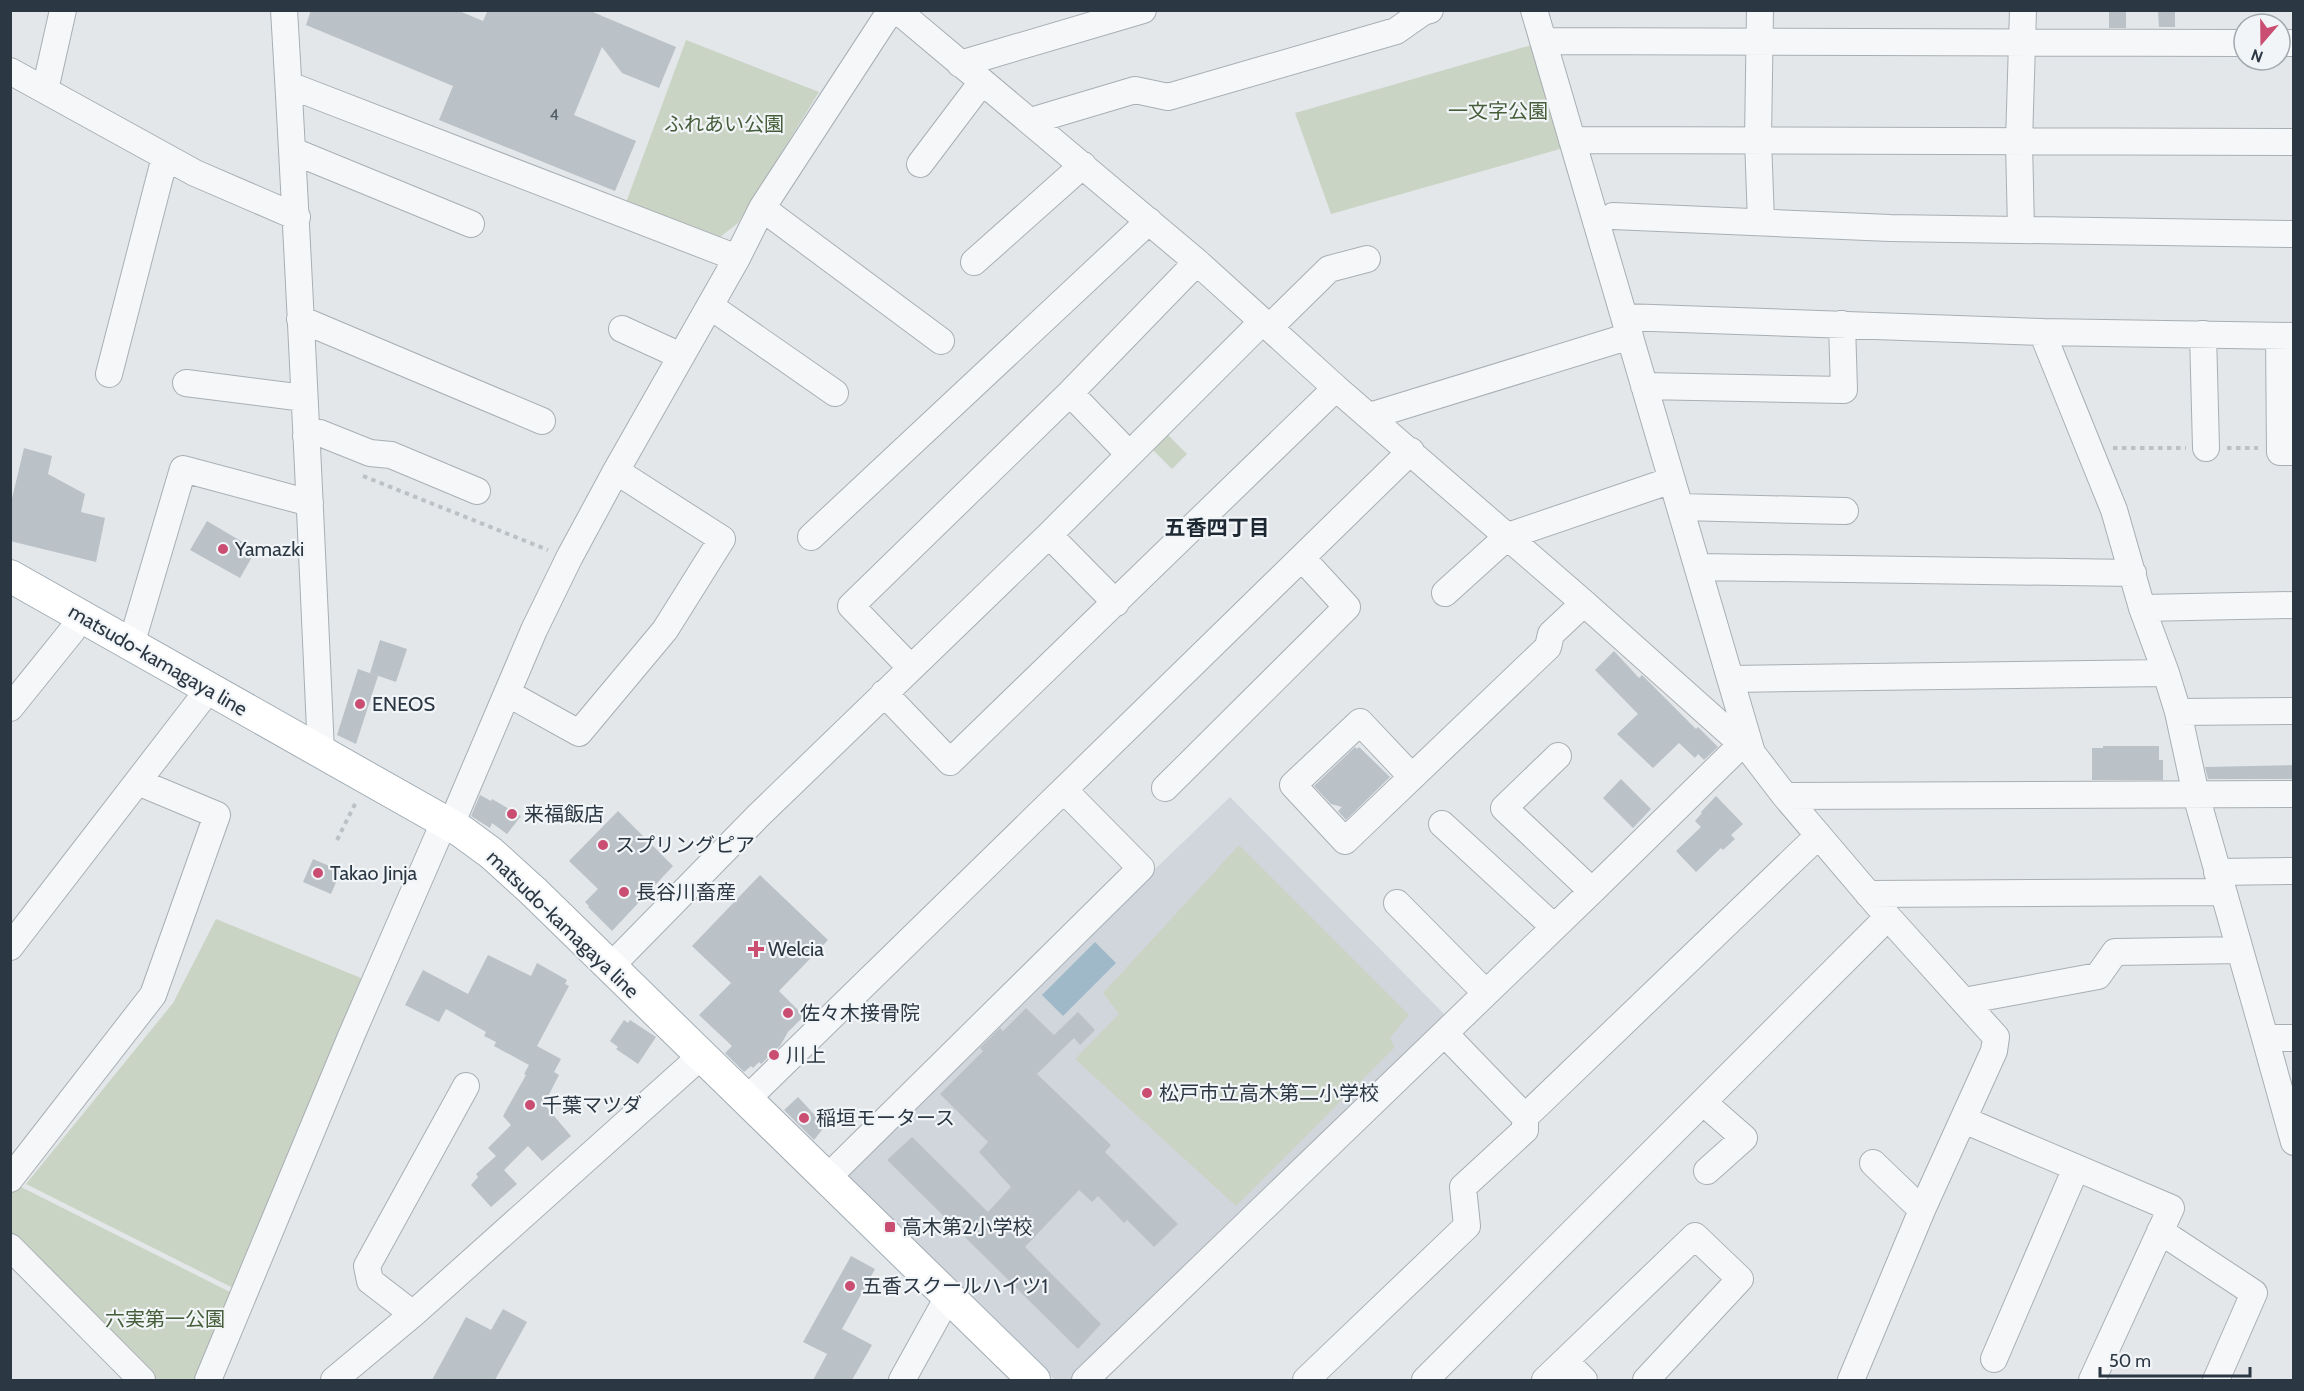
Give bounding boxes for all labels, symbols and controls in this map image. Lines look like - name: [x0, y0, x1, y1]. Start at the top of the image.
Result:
- north arrow: [2232, 12, 2292, 72]
- text: N: [2248, 45, 2266, 66]
- park label: 一文字公園: [1448, 99, 1548, 123]
- house number: 4: [549, 105, 559, 124]
- park label: ふれあい公園: [664, 112, 784, 136]
- district label: 五香四丁目: [1165, 515, 1270, 540]
- place label: Yamazki: [234, 537, 304, 561]
- marker: Yamazki: [216, 542, 230, 556]
- street label: matsudo-kamagaya line: [64, 599, 252, 721]
- place label: ENEOS: [372, 692, 435, 716]
- marker: ENEOS: [353, 697, 367, 711]
- place label: 来福飯店: [524, 802, 604, 826]
- marker: 来福飯店: [505, 807, 519, 821]
- place label: スプリングピア: [615, 833, 755, 857]
- marker: スプリングピア: [596, 838, 610, 852]
- street label: matsudo-kamagaya line: [482, 845, 644, 1003]
- place label: Takao Jinja: [330, 861, 418, 885]
- marker: Takao Jinja: [311, 866, 325, 880]
- place label: 長谷川畜産: [636, 880, 736, 904]
- marker: 長谷川畜産: [617, 885, 631, 899]
- place label: Welcia: [768, 937, 824, 961]
- marker: Welcia: [749, 942, 763, 956]
- place label: 佐々木接骨院: [800, 1001, 920, 1025]
- marker: 佐々木接骨院: [781, 1006, 795, 1020]
- place label: 川上: [786, 1043, 826, 1067]
- marker: 川上: [767, 1048, 781, 1062]
- place label: 松戸市立高木第二小学校: [1159, 1081, 1379, 1105]
- marker: 松戸市立高木第二小学校: [1140, 1086, 1154, 1100]
- place label: 千葉マツダ: [542, 1093, 642, 1117]
- marker: 千葉マツダ: [523, 1098, 537, 1112]
- place label: 稲垣モータース: [816, 1106, 955, 1130]
- marker: 稲垣モータース: [797, 1111, 811, 1125]
- place label: 高木第2小学校: [902, 1215, 1032, 1239]
- marker: 高木第2小学校: [883, 1220, 897, 1234]
- place label: 五香スクールハイツ1: [862, 1274, 1048, 1298]
- marker: 五香スクールハイツ1: [843, 1279, 857, 1293]
- park label: 六実第一公園: [105, 1307, 225, 1331]
- scale bar: [2100, 1340, 2250, 1378]
- text: 50 m: [2109, 1350, 2151, 1372]

